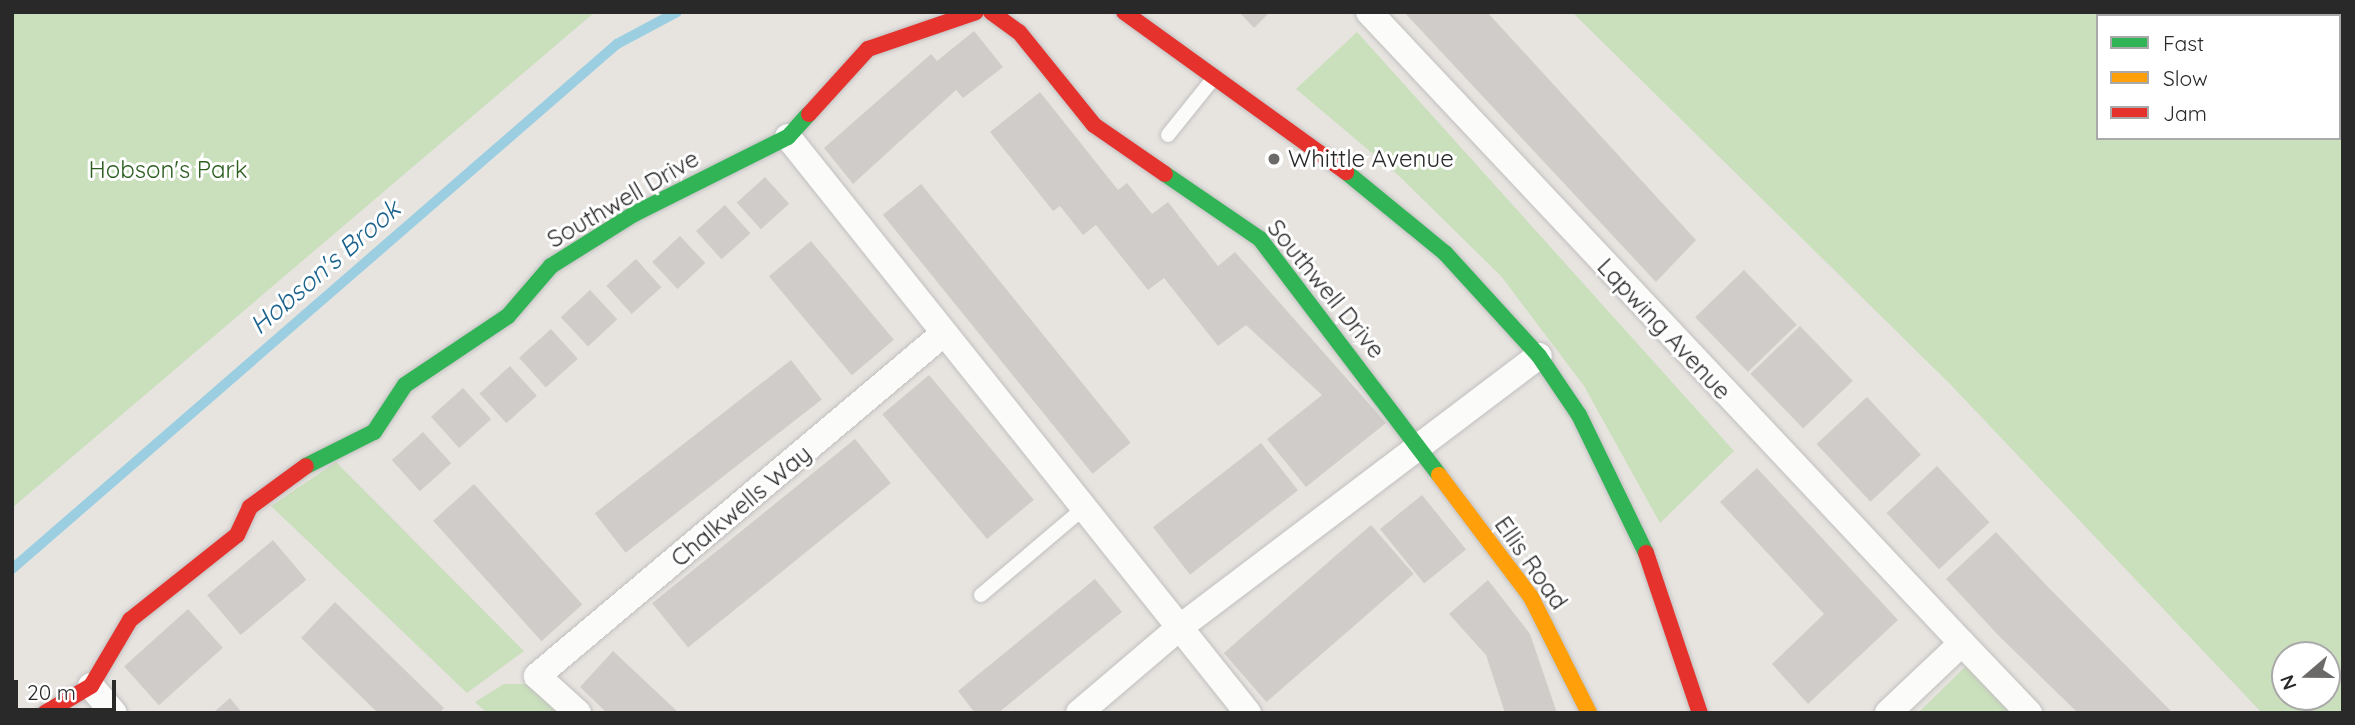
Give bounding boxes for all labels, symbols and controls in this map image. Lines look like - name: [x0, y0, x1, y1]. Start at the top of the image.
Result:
- legend: [2096, 14, 2341, 140]
- text: Fast: [2163, 30, 2204, 56]
- text: Slow: [2163, 65, 2208, 91]
- text: Jam: [2163, 100, 2207, 126]
- street label: Southwell Drive: [542, 144, 704, 254]
- place label: Whittle Avenue: [1288, 145, 1454, 173]
- marker: Whittle Avenue: [1266, 151, 1282, 167]
- park label: Hobson's Park: [88, 156, 248, 184]
- water label: Hobson's Brook: [243, 193, 407, 341]
- street label: Southwell Drive: [1261, 214, 1391, 364]
- street label: Lapwing Avenue: [1591, 252, 1737, 406]
- street label: Chalkwells Way: [665, 439, 817, 573]
- street label: Ellis Road: [1488, 511, 1574, 615]
- north arrow: [2271, 641, 2341, 711]
- scale bar: [18, 666, 119, 710]
- text: N: [2274, 672, 2302, 693]
- text: 20 m: [27, 679, 76, 705]

